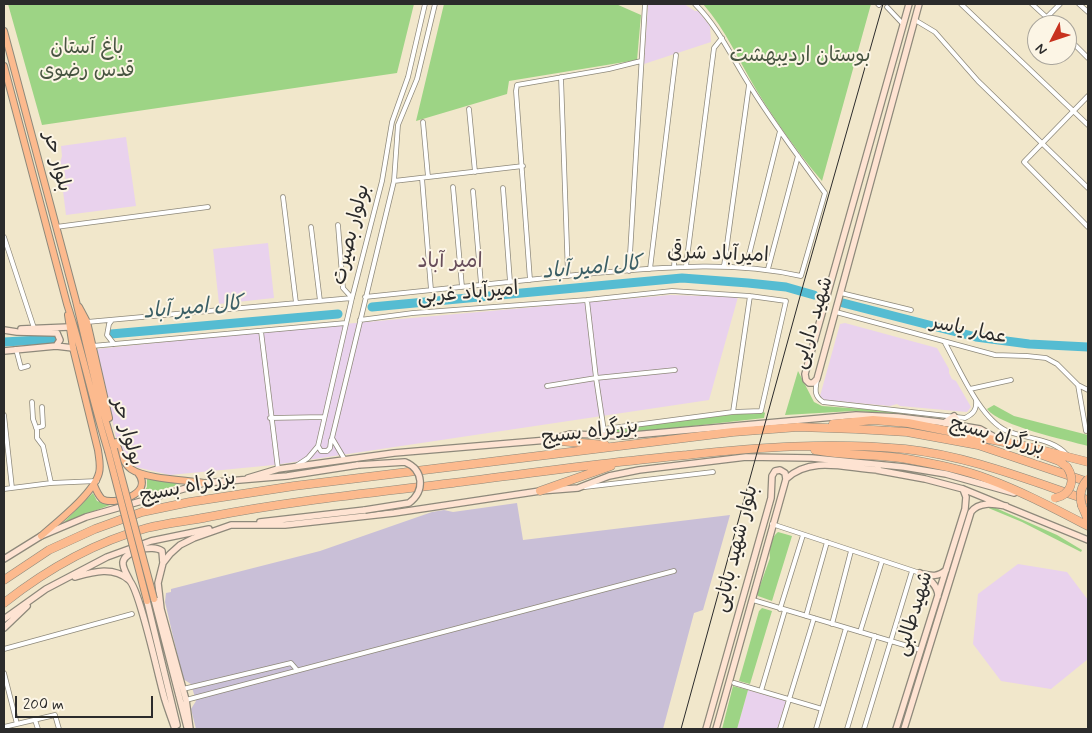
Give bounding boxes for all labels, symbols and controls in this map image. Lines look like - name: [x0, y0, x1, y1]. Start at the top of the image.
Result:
- north arrow: [1027, 15, 1077, 65]
- park label: باغ آستان قدس رضوی: [39, 37, 135, 84]
- text: N: [1032, 40, 1051, 59]
- park label: بوستان اردیبهشت: [730, 45, 870, 69]
- street label: بلوار حر: [36, 129, 76, 195]
- street label: بولوار بصیرت: [328, 182, 376, 288]
- street label: امیرآباد شرقی: [667, 241, 769, 269]
- district label: امیر آباد: [417, 250, 483, 276]
- water label: کال امیر آباد: [541, 252, 643, 286]
- street label: شهید دارایی: [789, 274, 839, 372]
- street label: امیرآباد غربی: [416, 278, 520, 310]
- water label: کال امیر آباد: [142, 292, 244, 326]
- street label: عمار یاسر: [928, 311, 1010, 351]
- street label: بولوار حر: [105, 395, 147, 469]
- street label: بزرگراه بسیج: [947, 412, 1047, 462]
- street label: بزرگراه بسیج: [540, 415, 640, 451]
- street label: بزرگراه بسیج: [138, 467, 238, 509]
- street label: بلوار شهید بابایی: [710, 483, 764, 615]
- street label: شهیدطالبی: [891, 569, 939, 659]
- scale bar: [18, 686, 155, 718]
- text: 200 m: [23, 695, 64, 715]

